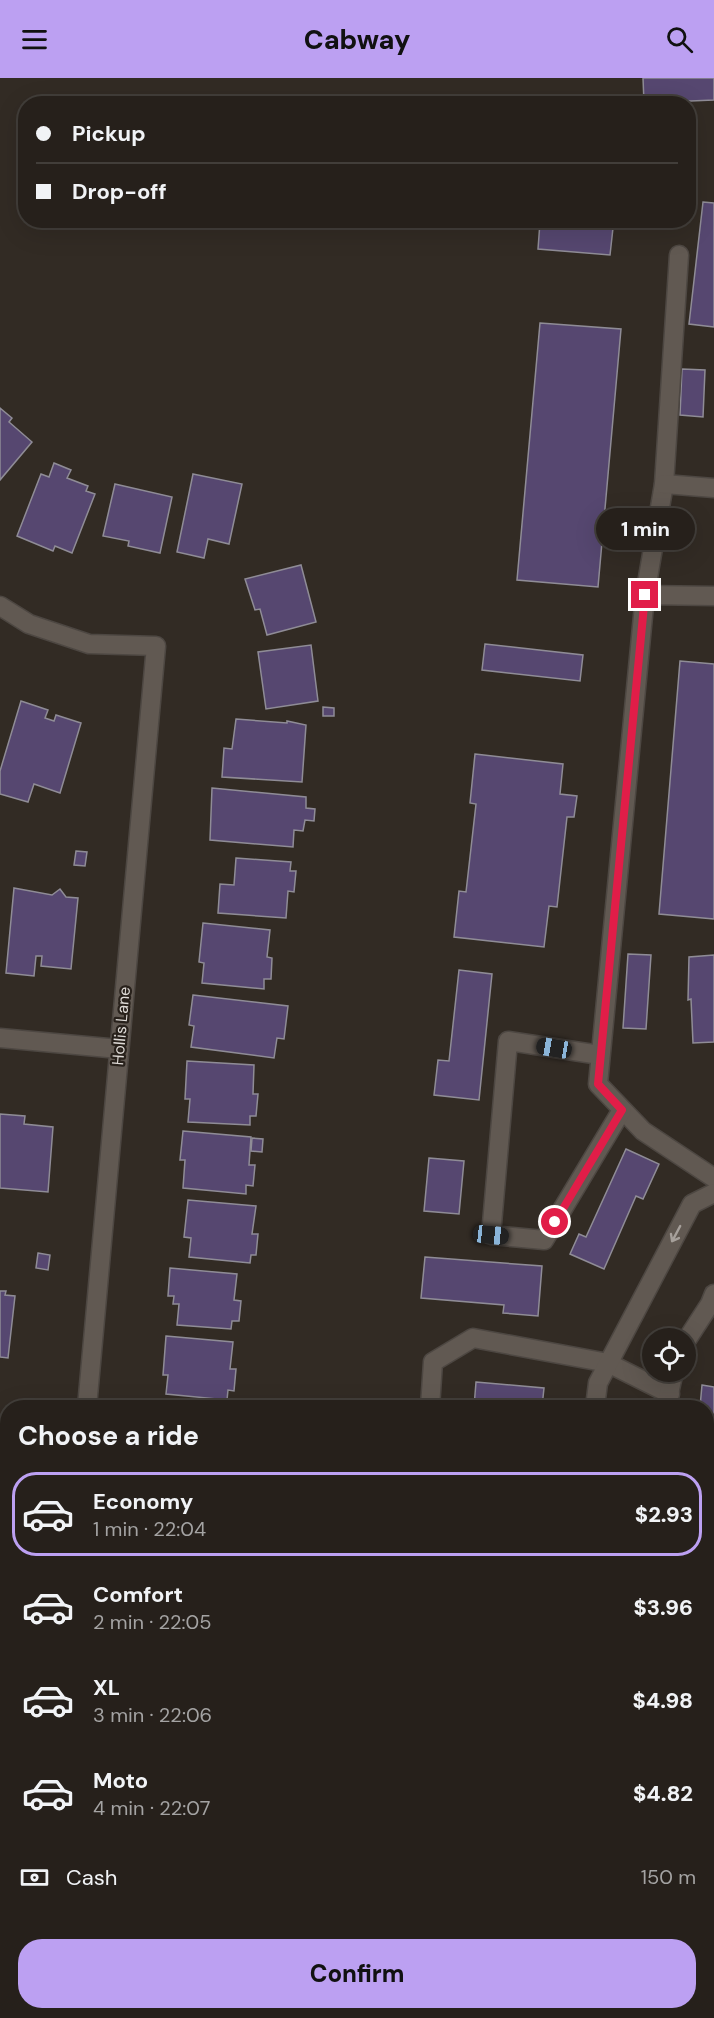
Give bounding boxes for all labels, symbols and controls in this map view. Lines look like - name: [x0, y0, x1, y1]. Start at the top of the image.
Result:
- text: Cabway: [304, 22, 410, 57]
- icon: menu: [18, 23, 51, 56]
- icon: search: [663, 23, 696, 56]
- text: Pickup: [72, 119, 146, 148]
- text: Drop-off: [72, 177, 167, 206]
- callout: 1 min: [596, 508, 694, 550]
- text: 1 min: [621, 516, 670, 542]
- route end: [631, 581, 658, 608]
- street label: Hollis Lane: [107, 986, 135, 1066]
- car: [535, 1036, 573, 1060]
- route start: [541, 1208, 568, 1235]
- car: [472, 1224, 510, 1246]
- one-way arrow: [670, 1224, 681, 1242]
- map controls: [642, 1328, 696, 1382]
- button: locate: [642, 1328, 696, 1382]
- text: Choose a ride: [18, 1418, 199, 1453]
- icon: car: [21, 1487, 75, 1541]
- text: Economy: [93, 1487, 193, 1516]
- text: $2.93: [635, 1500, 693, 1529]
- text: 1 min · 22:04: [93, 1516, 206, 1542]
- icon: car: [21, 1580, 75, 1634]
- text: Comfort: [93, 1580, 183, 1609]
- text: $3.96: [633, 1593, 693, 1622]
- text: 2 min · 22:05: [93, 1609, 212, 1635]
- icon: car: [21, 1673, 75, 1727]
- text: XL: [93, 1673, 120, 1702]
- text: $4.98: [632, 1686, 693, 1715]
- text: 3 min · 22:06: [93, 1702, 212, 1728]
- icon: car: [21, 1766, 75, 1820]
- text: Moto: [93, 1766, 148, 1795]
- text: $4.82: [633, 1779, 693, 1808]
- text: 4 min · 22:07: [93, 1795, 210, 1821]
- icon: cash: [18, 1861, 51, 1894]
- text: Cash: [66, 1863, 117, 1892]
- text: 150 m: [641, 1864, 696, 1890]
- button: Confirm: [18, 1939, 696, 2008]

